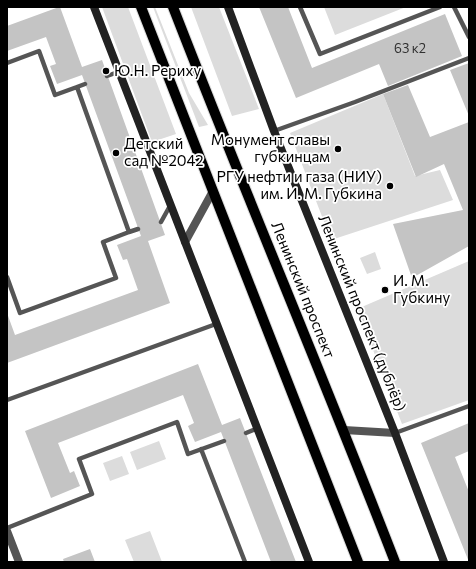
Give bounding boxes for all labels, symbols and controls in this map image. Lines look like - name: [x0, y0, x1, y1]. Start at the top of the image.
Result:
- house number: 63 к2: [394, 40, 426, 56]
- place label: Ю.Н. Рериху: [114, 61, 201, 79]
- marker: Ю.Н. Рериху: [101, 66, 111, 76]
- place label: Монумент славы губкинцам: [211, 130, 330, 165]
- place label: Детский сад №2042: [124, 134, 204, 169]
- marker: Монумент славы губкинцам: [333, 144, 343, 154]
- marker: Детский сад №2042: [111, 148, 121, 158]
- place label: РГУ нефти и газа (НИУ) им. И. М. Губкина: [216, 167, 382, 202]
- marker: РГУ нефти и газа (НИУ) им. И. М. Губкина: [385, 181, 395, 191]
- street label: Ленинский проспект (дублёр): [315, 212, 411, 413]
- street label: Ленинский проспект: [268, 219, 340, 361]
- place label: И. М. Губкину: [393, 271, 451, 306]
- marker: И. М. Губкину: [380, 285, 390, 295]

